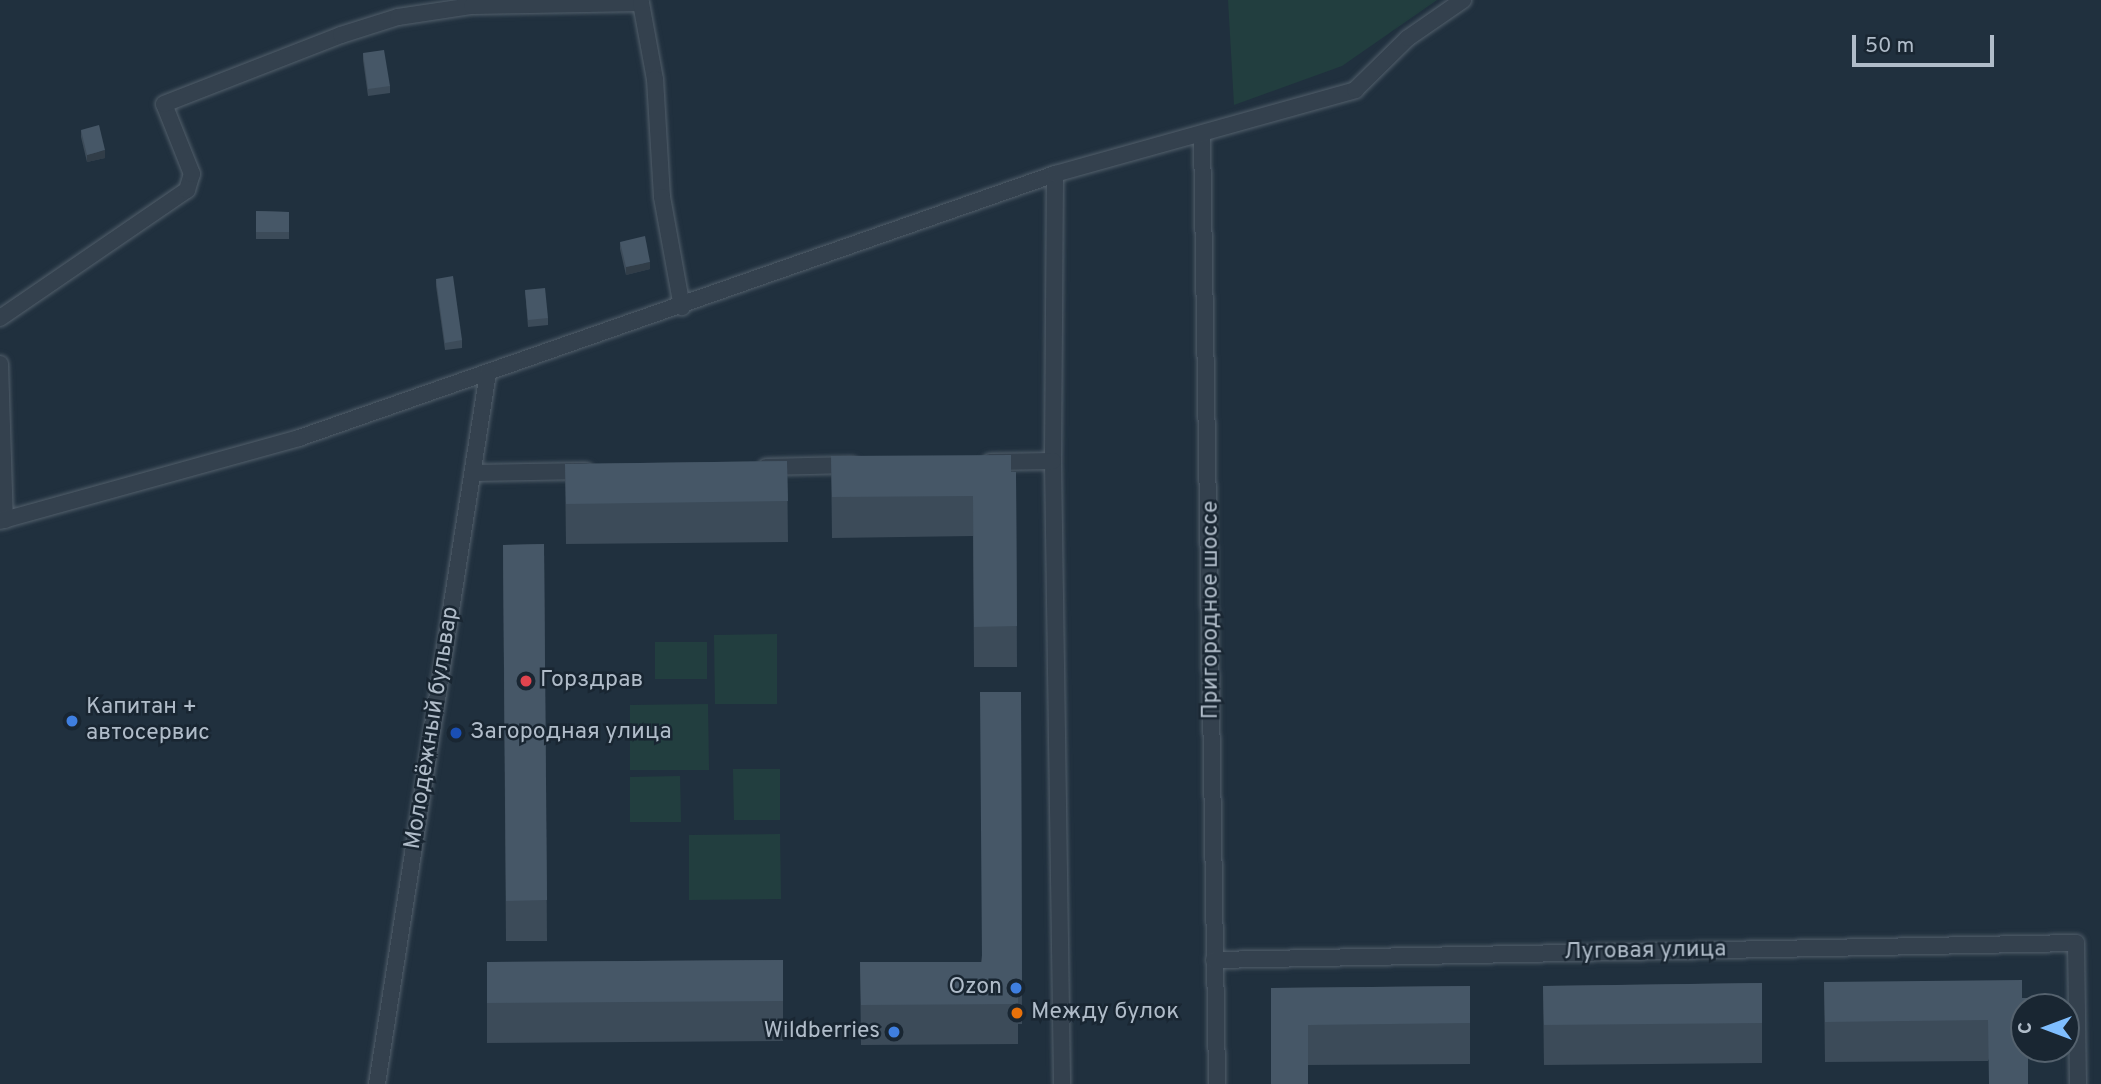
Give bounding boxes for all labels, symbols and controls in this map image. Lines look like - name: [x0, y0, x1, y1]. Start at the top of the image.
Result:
- scale bar: [1856, 21, 1998, 65]
- text: 50 m: [1865, 33, 1914, 60]
- street label: Пригородное шоссе: [1198, 501, 1226, 719]
- street label: Молодёжный бульвар: [400, 605, 466, 851]
- place label: Горздрав: [540, 667, 643, 695]
- marker: Горздрав: [518, 673, 534, 689]
- place label: Капитан + автосервис: [86, 694, 210, 748]
- marker: Капитан + автосервис: [64, 713, 80, 729]
- place label: Загородная улица: [470, 719, 672, 747]
- marker: Загородная улица: [448, 725, 464, 741]
- street label: Луговая улица: [1564, 937, 1726, 967]
- place label: Ozon: [949, 974, 1002, 1002]
- marker: Ozon: [1008, 980, 1024, 996]
- north arrow: [2010, 993, 2080, 1063]
- place label: Между булок: [1031, 999, 1179, 1027]
- marker: Между булок: [1009, 1005, 1025, 1021]
- place label: Wildberries: [764, 1018, 880, 1046]
- text: С: [2014, 1022, 2038, 1034]
- marker: Wildberries: [886, 1024, 902, 1040]

